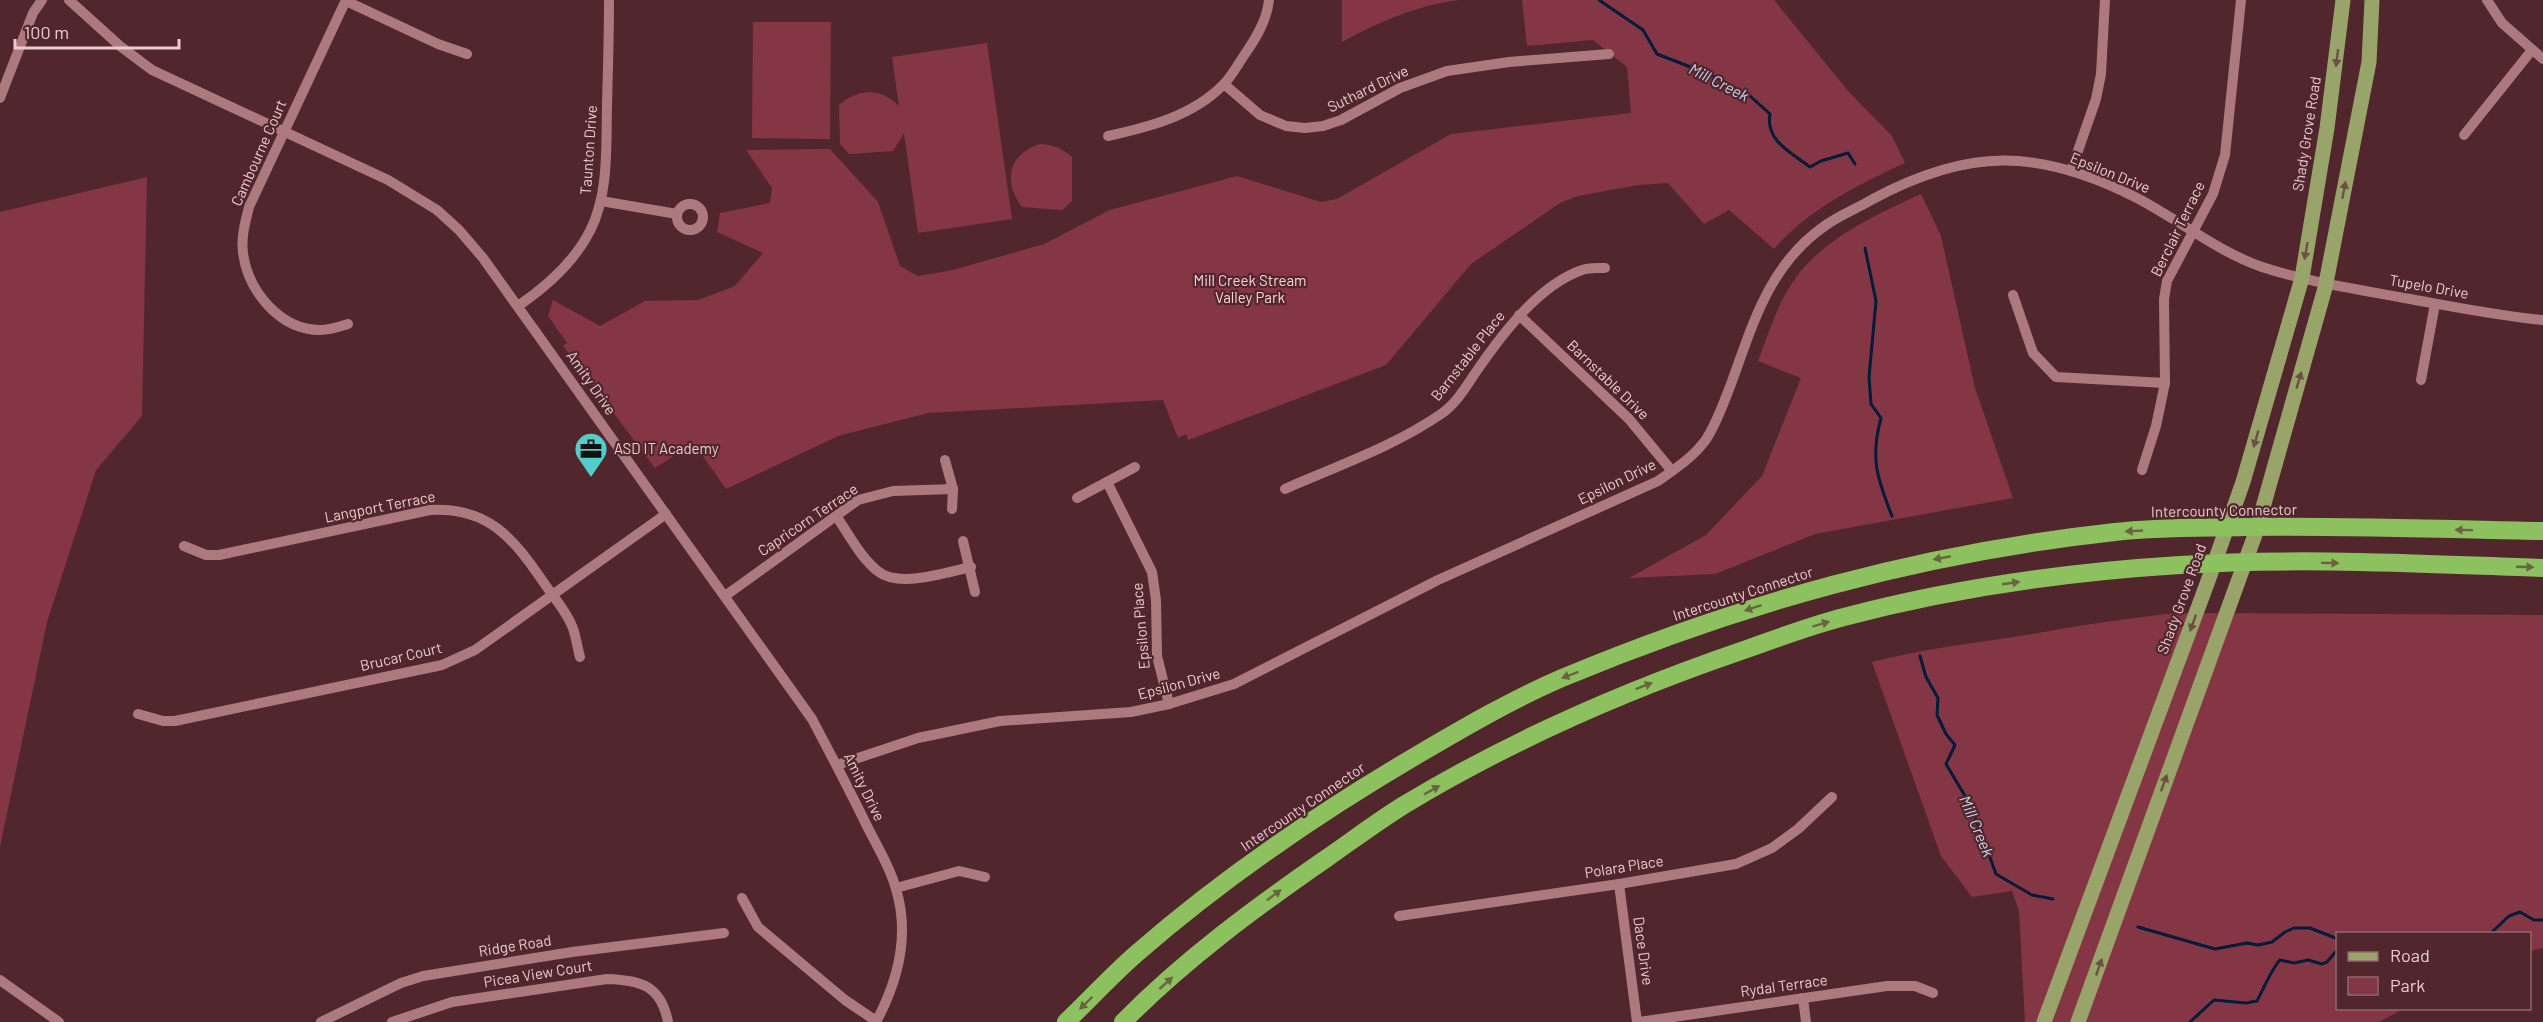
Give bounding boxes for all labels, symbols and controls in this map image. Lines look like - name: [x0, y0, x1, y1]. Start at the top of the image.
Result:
- scale bar: [15, 12, 178, 50]
- text: 100 m: [24, 21, 69, 43]
- one-way arrow: [2332, 49, 2342, 68]
- water label: Mill Creek: [1686, 58, 1753, 105]
- street label: Suthard Drive: [1324, 61, 1411, 115]
- street label: Shady Grove Road: [2288, 75, 2324, 193]
- street label: Cambourne Court: [227, 97, 290, 208]
- street label: Taunton Drive: [576, 104, 600, 195]
- street label: Epsilon Drive: [2068, 148, 2153, 196]
- street label: Berclair Terrace: [2146, 178, 2208, 279]
- one-way arrow: [2340, 181, 2350, 199]
- one-way arrow: [2302, 241, 2311, 260]
- street label: Tupelo Drive: [2388, 270, 2470, 302]
- park label: Mill Creek Stream Valley Park: [1193, 271, 1307, 306]
- street label: Barnstable Place: [1426, 307, 1508, 404]
- street label: Barnstable Drive: [1564, 336, 1653, 423]
- street label: Amity Drive: [563, 347, 620, 418]
- one-way arrow: [2295, 370, 2304, 388]
- one-way arrow: [2250, 430, 2260, 448]
- office icon: ASD IT Academy: [573, 431, 609, 478]
- place label: ASD IT Academy: [614, 439, 719, 457]
- street label: Epsilon Drive: [1575, 454, 1658, 508]
- street label: Capricorn Terrace: [754, 479, 861, 559]
- street label: Langport Terrace: [323, 486, 437, 526]
- street label: Intercounty Connector: [2151, 500, 2298, 520]
- one-way arrow: [2454, 525, 2473, 535]
- one-way arrow: [2125, 526, 2144, 535]
- street label: Shady Grove Road: [2153, 541, 2209, 656]
- one-way arrow: [1932, 554, 1951, 563]
- one-way arrow: [2320, 558, 2339, 568]
- street label: Intercounty Connector: [1670, 562, 1815, 624]
- one-way arrow: [2515, 562, 2534, 572]
- one-way arrow: [2002, 579, 2021, 588]
- street label: Epsilon Place: [1127, 582, 1153, 670]
- one-way arrow: [1744, 604, 1762, 613]
- one-way arrow: [2187, 615, 2197, 633]
- one-way arrow: [1812, 619, 1830, 628]
- street label: Brucar Court: [358, 638, 443, 674]
- street label: Epsilon Drive: [1136, 663, 1222, 703]
- one-way arrow: [1561, 671, 1579, 681]
- one-way arrow: [1635, 681, 1653, 690]
- street label: Amity Drive: [841, 749, 889, 824]
- street label: Intercounty Connector: [1237, 758, 1368, 854]
- one-way arrow: [2160, 774, 2170, 792]
- one-way arrow: [1423, 785, 1440, 795]
- water label: Mill Creek: [1956, 792, 1999, 859]
- street label: Polara Place: [1583, 851, 1665, 881]
- one-way arrow: [1265, 889, 1281, 901]
- street label: Dace Drive: [1630, 915, 1658, 986]
- street label: Ridge Road: [477, 930, 552, 960]
- legend: [2336, 932, 2531, 1010]
- text: Road: [2390, 944, 2430, 966]
- street label: Picea View Court: [482, 956, 593, 990]
- one-way arrow: [2094, 958, 2104, 976]
- street label: Rydal Terrace: [1739, 970, 1829, 1000]
- text: Park: [2390, 974, 2425, 996]
- one-way arrow: [1158, 977, 1173, 990]
- one-way arrow: [1078, 996, 1093, 1010]

